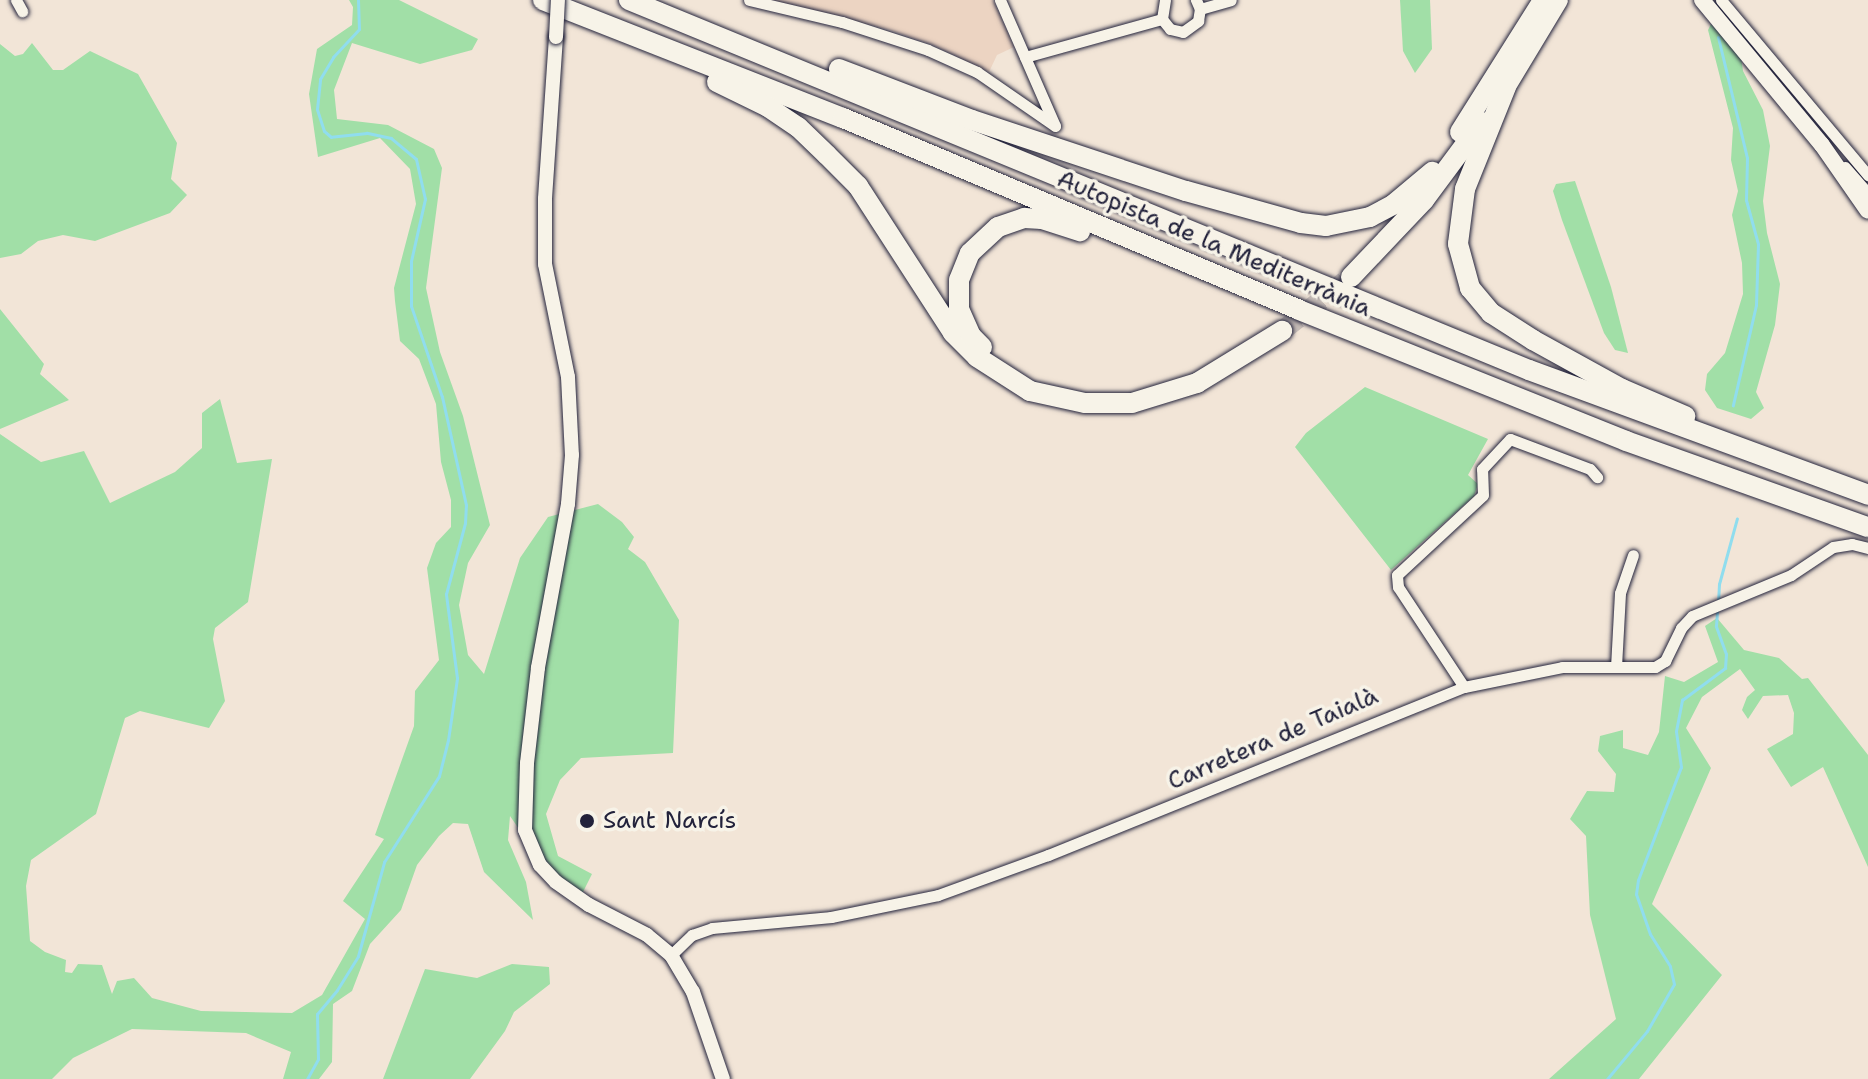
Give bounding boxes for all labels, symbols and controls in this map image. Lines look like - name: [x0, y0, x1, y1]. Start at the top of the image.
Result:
- street label: Autopista de la Mediterrània: [1053, 165, 1375, 323]
- street label: Carretera de Taialà: [1164, 682, 1382, 796]
- place label: Sant Narcís: [603, 807, 736, 835]
- marker: Sant Narcís: [578, 812, 596, 830]

